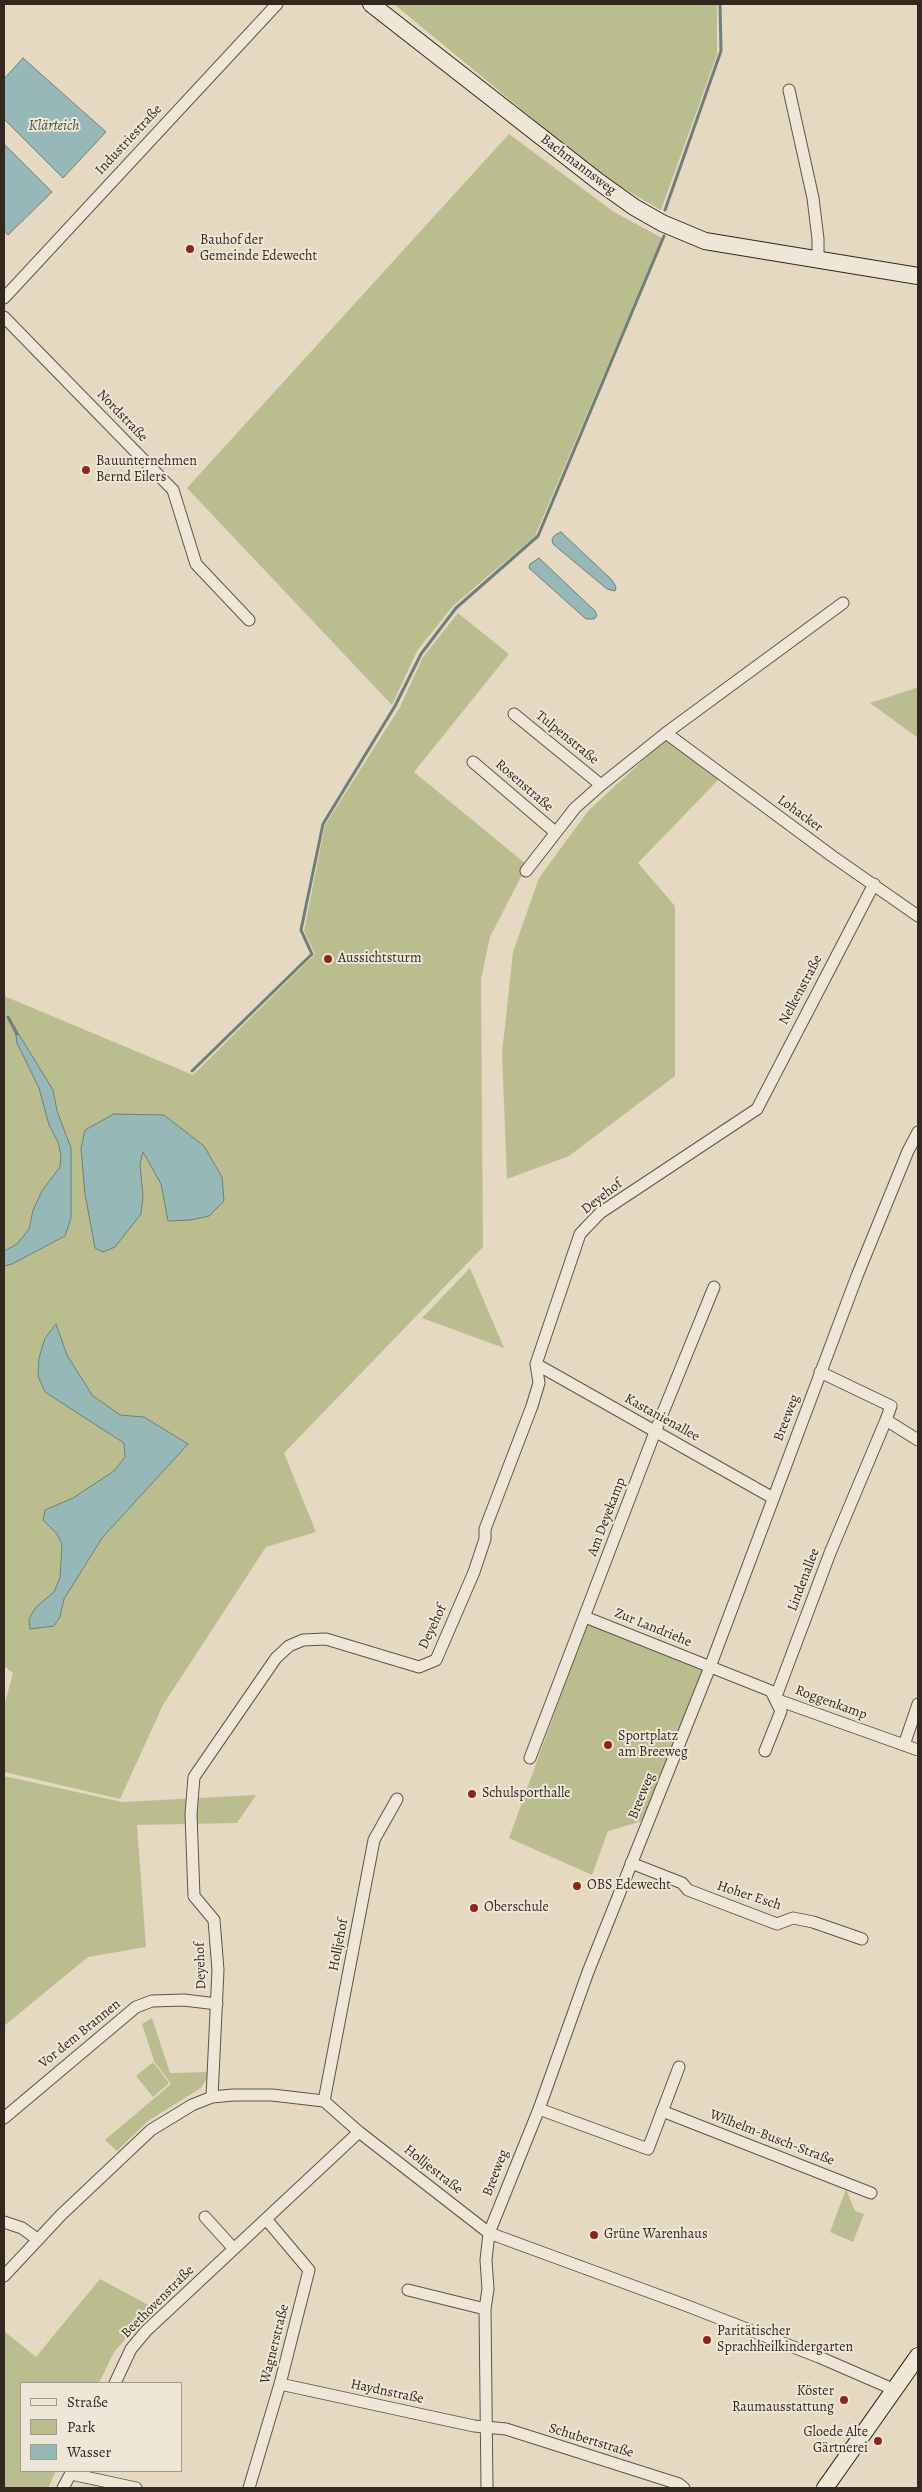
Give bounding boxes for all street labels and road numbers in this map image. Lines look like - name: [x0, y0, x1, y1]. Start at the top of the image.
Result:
- street label: Industriestraße: [92, 101, 166, 179]
- street label: Bachmannsweg: [537, 131, 619, 199]
- street label: Nordstraße: [93, 386, 151, 446]
- street label: Tulpenstraße: [532, 708, 602, 768]
- street label: Rosenstraße: [492, 756, 556, 816]
- street label: Lohacker: [774, 792, 826, 836]
- street label: Nelkenstraße: [776, 952, 826, 1028]
- street label: Deyehof: [578, 1176, 626, 1218]
- street label: Kastanienallee: [621, 1390, 703, 1446]
- street label: Breeweg: [770, 1392, 804, 1444]
- street label: Am Deyekamp: [584, 1475, 630, 1559]
- street label: Lindenallee: [784, 1546, 824, 1614]
- street label: Deyehof: [415, 1602, 451, 1652]
- street label: Zur Landriehe: [612, 1605, 694, 1651]
- street label: Roggenkamp: [793, 1682, 869, 1724]
- street label: Breeweg: [625, 1770, 659, 1822]
- street label: Hoher Esch: [715, 1878, 783, 1914]
- street label: Holljehof: [326, 1917, 352, 1973]
- street label: Deyehof: [192, 1942, 210, 1990]
- street label: Vor dem Brannen: [36, 1996, 124, 2072]
- street label: Wilhelm-Busch-Straße: [707, 2106, 837, 2170]
- street label: Holljestraße: [400, 2142, 466, 2198]
- street label: Breeweg: [479, 2147, 513, 2199]
- street label: Beethovenstraße: [118, 2262, 198, 2342]
- street label: Wagnerstraße: [257, 2303, 293, 2385]
- street label: Haydnstraße: [349, 2376, 425, 2408]
- street label: Schubertstraße: [546, 2420, 636, 2462]

